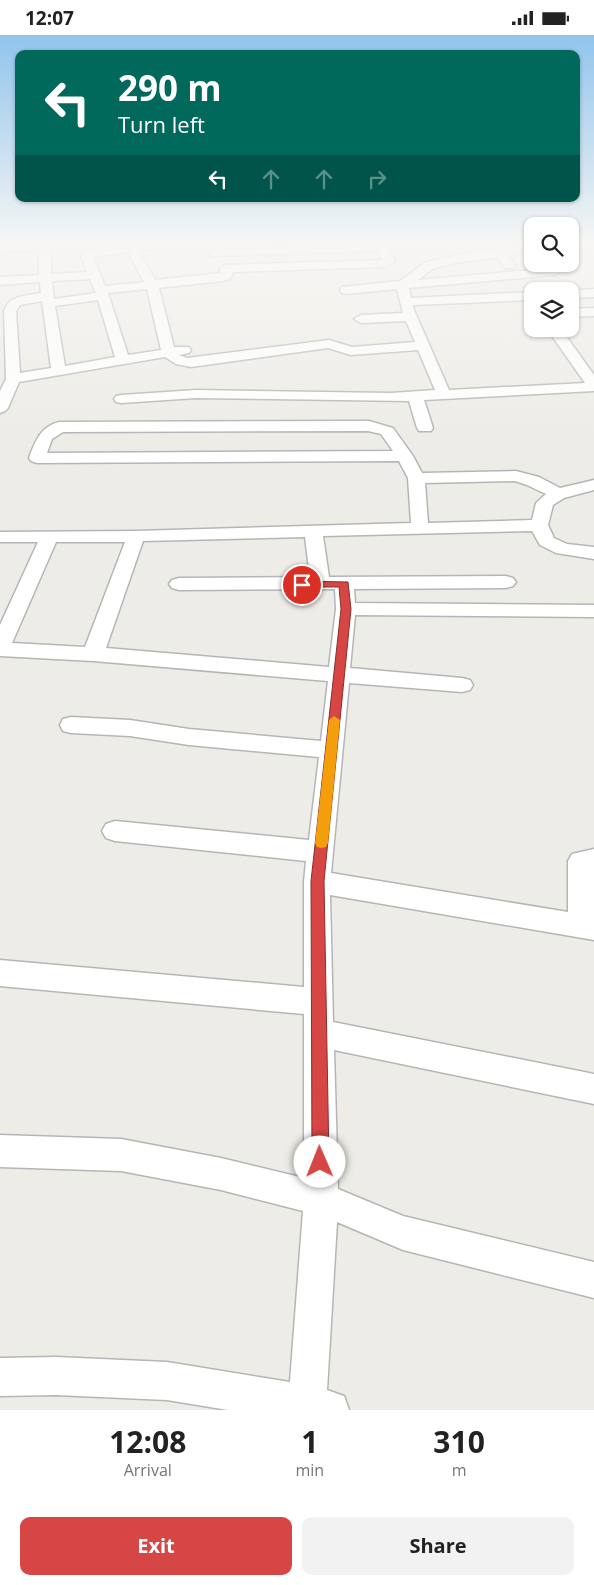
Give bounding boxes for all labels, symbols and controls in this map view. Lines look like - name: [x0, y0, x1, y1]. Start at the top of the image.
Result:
- text: 12:07: [25, 5, 74, 31]
- text: 290 m: [118, 64, 222, 111]
- icon: left: [35, 70, 100, 135]
- text: Turn left: [118, 109, 205, 139]
- icon: left: [204, 165, 232, 193]
- icon: ahead: [257, 165, 285, 193]
- icon: ahead: [310, 165, 338, 193]
- icon: right: [363, 165, 391, 193]
- map controls: [524, 217, 579, 337]
- button: search: [524, 217, 579, 272]
- button: layers: [524, 282, 579, 337]
- pin: [281, 564, 323, 606]
- icon: arrive: [288, 571, 316, 599]
- position arrow: [293, 1135, 345, 1187]
- text: 12:08: [109, 1421, 186, 1462]
- text: 1: [301, 1421, 318, 1462]
- text: 310: [433, 1421, 485, 1462]
- text: Arrival: [124, 1459, 172, 1481]
- text: min: [296, 1459, 324, 1481]
- text: m: [452, 1459, 467, 1481]
- button: Exit: [20, 1517, 292, 1575]
- button: Share: [302, 1517, 574, 1575]

